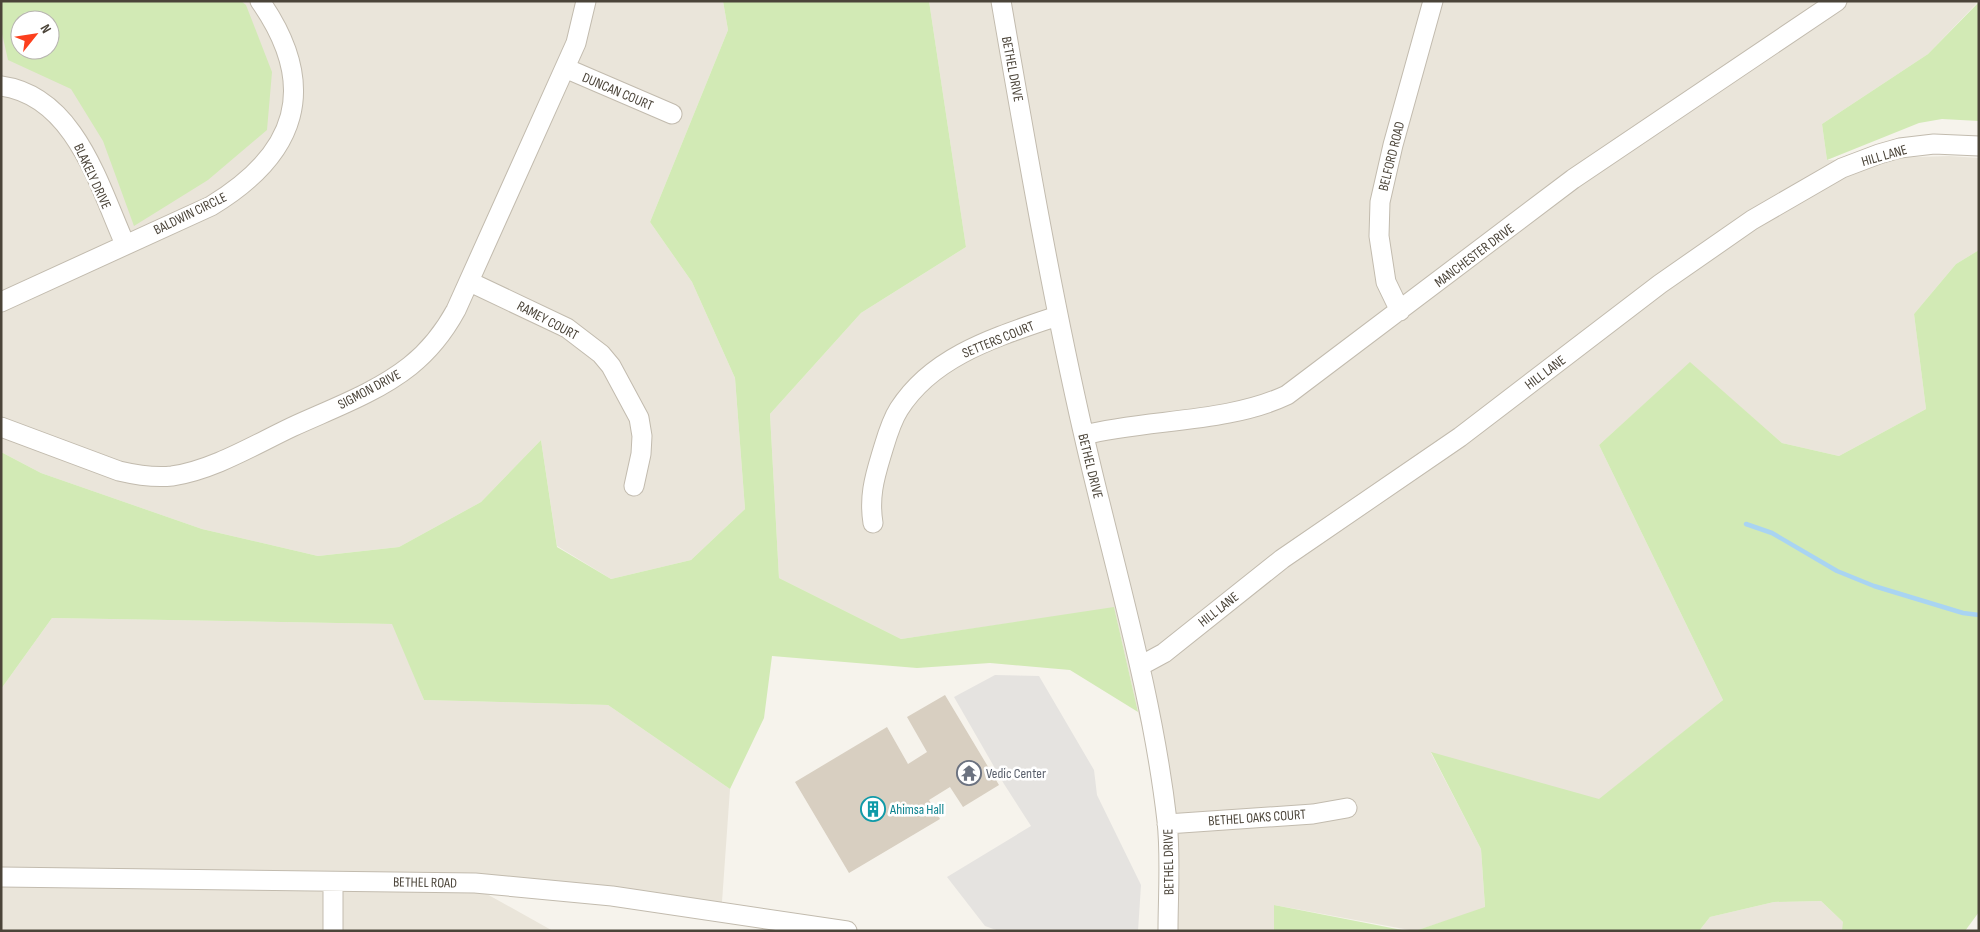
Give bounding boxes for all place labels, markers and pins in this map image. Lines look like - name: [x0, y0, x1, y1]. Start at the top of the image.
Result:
- temple icon: Vedic Center: [956, 760, 982, 786]
- place label: Vedic Center: [986, 765, 1046, 782]
- building icon: Ahimsa Hall: [860, 796, 886, 822]
- place label: Ahimsa Hall: [889, 801, 944, 818]

